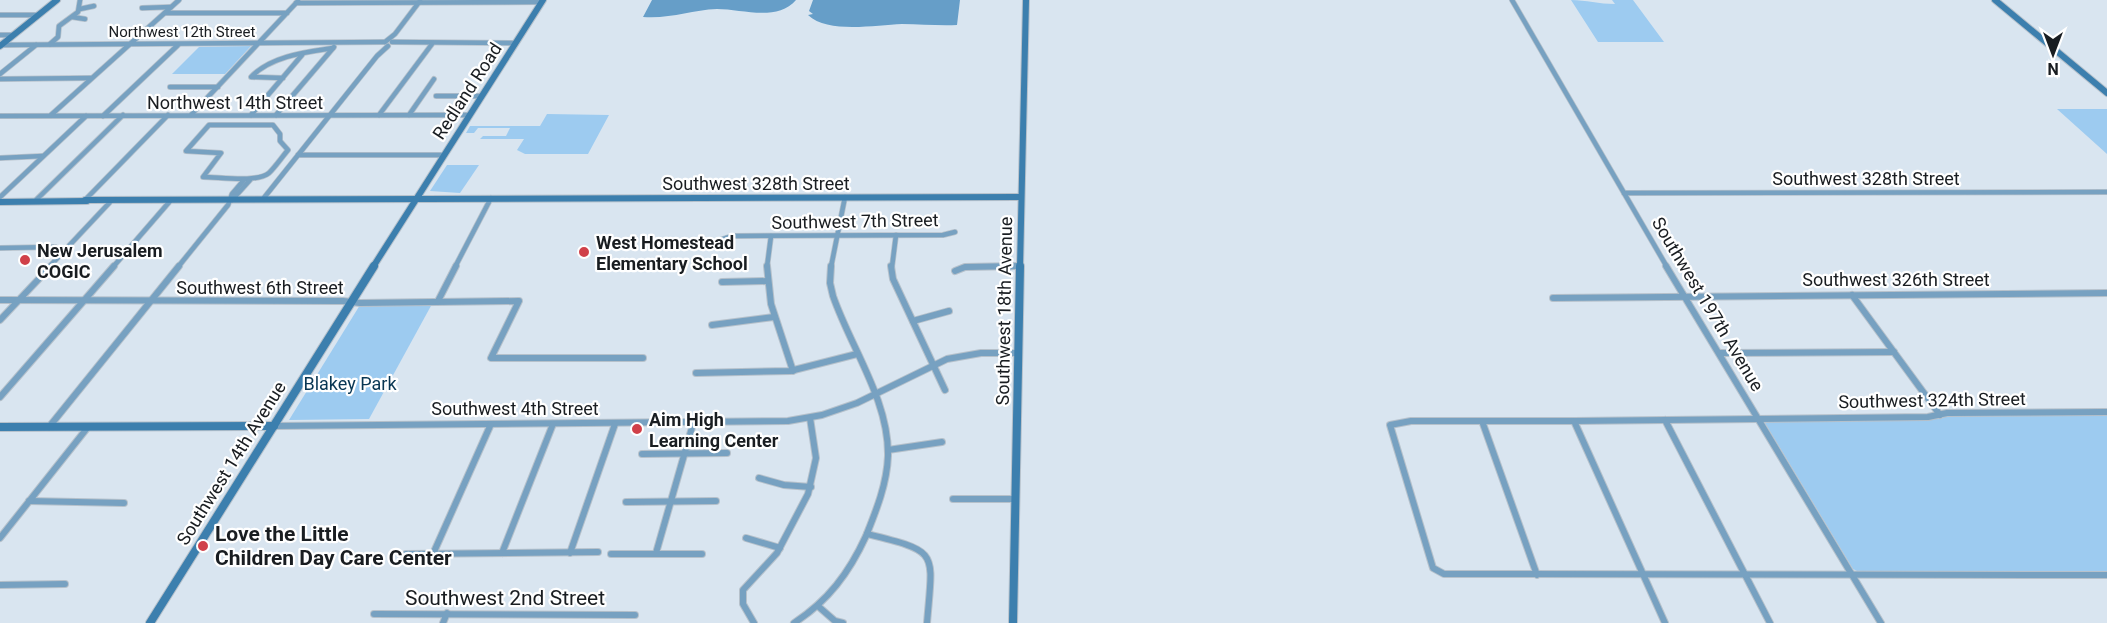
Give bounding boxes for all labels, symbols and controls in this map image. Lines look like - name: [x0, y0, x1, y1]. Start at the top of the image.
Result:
- street label: Northwest 12th Street: [109, 23, 255, 41]
- north arrow: [2023, 24, 2083, 84]
- street label: Redland Road: [428, 39, 506, 143]
- text: N: [2047, 59, 2059, 78]
- street label: Northwest 14th Street: [147, 92, 323, 113]
- street label: Southwest 328th Street: [1772, 168, 1960, 189]
- street label: Southwest 328th Street: [662, 173, 850, 194]
- street label: Southwest 7th Street: [771, 209, 939, 233]
- street label: Southwest 197th Avenue: [1648, 213, 1768, 395]
- street label: Southwest 18th Avenue: [992, 216, 1016, 406]
- place label: West Homestead Elementary School: [596, 232, 748, 274]
- place label: New Jerusalem COGIC: [37, 240, 163, 282]
- marker: West Homestead Elementary School: [577, 245, 591, 259]
- marker: New Jerusalem COGIC: [18, 253, 32, 267]
- street label: Southwest 326th Street: [1802, 269, 1990, 290]
- street label: Southwest 6th Street: [176, 277, 344, 298]
- park label: Blakey Park: [303, 373, 397, 394]
- street label: Southwest 14th Avenue: [172, 377, 290, 549]
- street label: Southwest 324th Street: [1838, 388, 2026, 412]
- street label: Southwest 4th Street: [431, 398, 599, 419]
- place label: Aim High Learning Center: [649, 409, 779, 451]
- marker: Aim High Learning Center: [630, 422, 644, 436]
- place label: Love the Little Children Day Care Center: [215, 522, 452, 570]
- marker: Love the Little Children Day Care Center: [196, 539, 210, 553]
- street label: Southwest 2nd Street: [405, 586, 605, 610]

